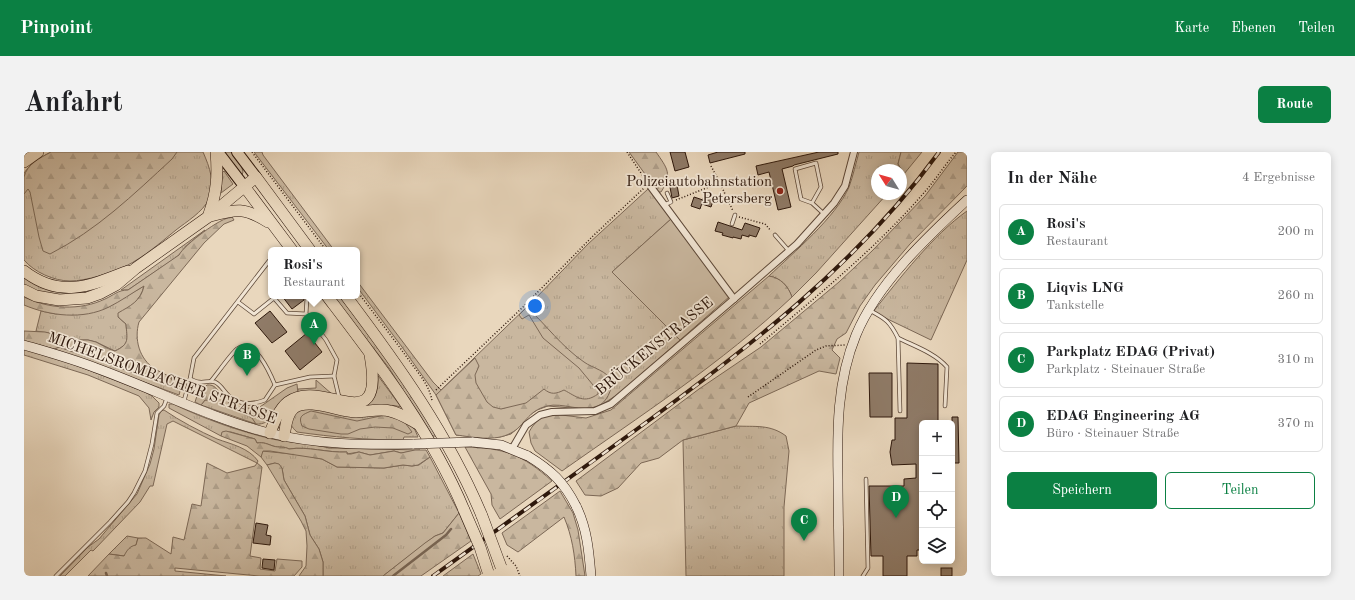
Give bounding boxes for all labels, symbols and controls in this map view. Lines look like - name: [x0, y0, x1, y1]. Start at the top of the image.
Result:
- text: Pinpoint: [20, 19, 93, 38]
- text: Karte: [1175, 21, 1209, 35]
- text: Ebenen: [1231, 21, 1276, 35]
- text: Teilen: [1298, 21, 1335, 35]
- button: Route: [1258, 86, 1331, 123]
- text: Anfahrt: [24, 90, 123, 118]
- north arrow: [871, 164, 907, 200]
- text: In der Nähe: [1007, 170, 1097, 187]
- text: 4 Ergebnisse: [1242, 171, 1315, 184]
- place label: Polizeiautobahnstation Petersberg: [626, 175, 772, 207]
- marker: Polizeiautobahnstation Petersberg: [775, 186, 785, 196]
- text: Rosi's: [1046, 217, 1085, 232]
- text: A: [1016, 225, 1026, 238]
- text: 200 m: [1277, 225, 1314, 238]
- text: Restaurant: [1046, 235, 1108, 248]
- popup: [268, 247, 360, 299]
- text: Rosi's: [283, 258, 322, 273]
- text: Restaurant: [283, 276, 345, 289]
- text: Liqvis LNG: [1046, 281, 1124, 296]
- text: B: [1016, 289, 1026, 302]
- text: 260 m: [1277, 289, 1314, 302]
- street label: BRÜCKENSTRASSE: [592, 293, 717, 399]
- your location: [525, 296, 545, 316]
- text: Tankstelle: [1046, 299, 1104, 312]
- pin: A: [301, 312, 327, 345]
- street label: MICHELSROMBACHER STRASSE: [45, 329, 279, 429]
- pin: B: [234, 343, 260, 376]
- text: Parkplatz EDAG (Privat): [1046, 345, 1215, 360]
- text: C: [1017, 353, 1025, 366]
- text: 310 m: [1277, 353, 1314, 366]
- text: Parkplatz · Steinauer Straße: [1046, 363, 1205, 376]
- text: EDAG Engineering AG: [1046, 409, 1200, 424]
- text: D: [1016, 417, 1026, 430]
- text: 370 m: [1277, 417, 1314, 430]
- map controls: [919, 420, 955, 564]
- button: +: [919, 420, 955, 456]
- text: Büro · Steinauer Straße: [1046, 427, 1179, 440]
- button: −: [919, 456, 955, 492]
- button: Speichern: [1007, 472, 1157, 509]
- button: Teilen: [1165, 472, 1315, 509]
- pin: D: [883, 485, 909, 518]
- button: locate: [919, 492, 955, 528]
- pin: C: [791, 508, 817, 541]
- button: layers: [919, 528, 955, 564]

